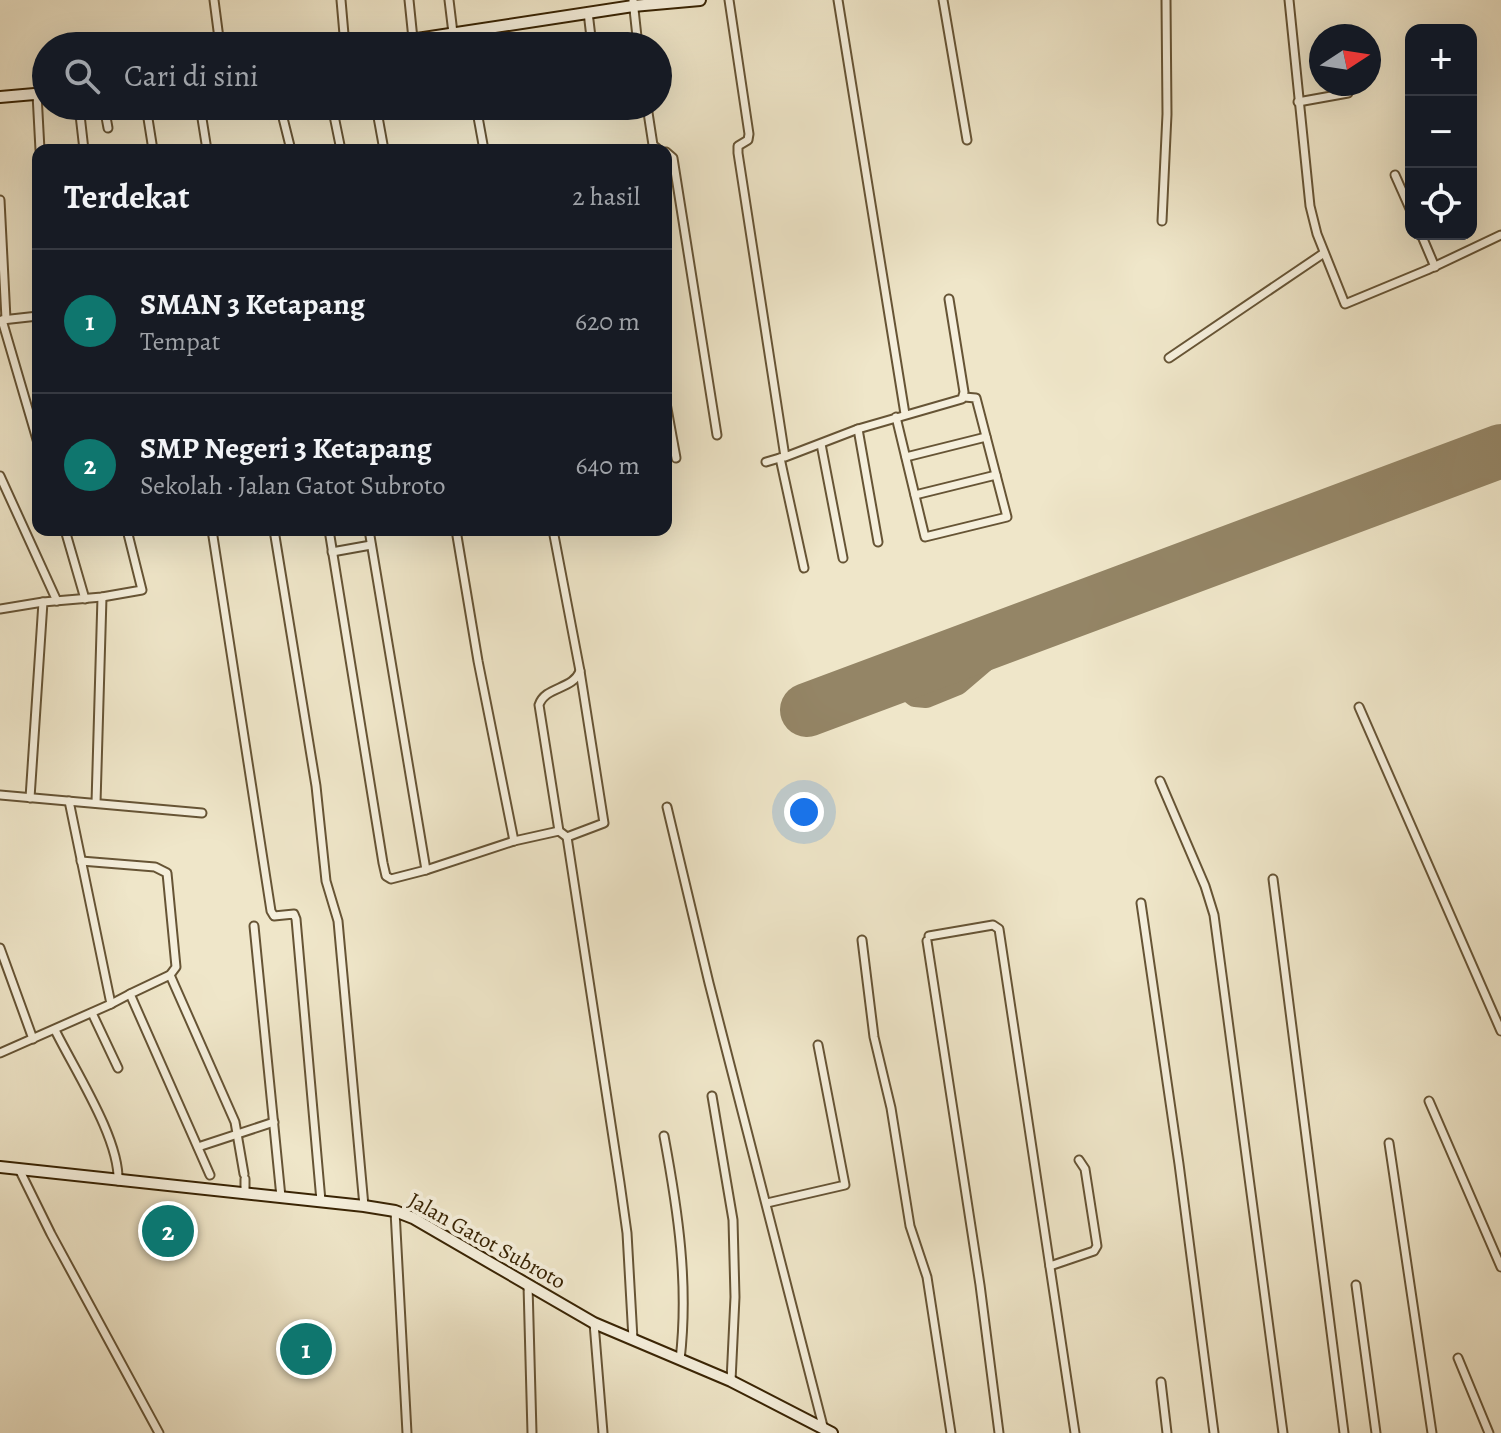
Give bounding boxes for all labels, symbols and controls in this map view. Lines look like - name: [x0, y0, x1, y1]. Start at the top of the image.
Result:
- north arrow: [1309, 24, 1381, 96]
- map controls: [1405, 24, 1477, 240]
- button: +: [1405, 24, 1477, 96]
- search box: [32, 32, 672, 120]
- icon: search: [60, 54, 104, 98]
- text: Cari di sini: [124, 56, 259, 96]
- button: −: [1405, 96, 1477, 168]
- button: locate: [1405, 168, 1477, 240]
- text: Terdekat: [64, 173, 190, 220]
- text: 2 hasil: [572, 179, 640, 214]
- text: SMAN 3 Ketapang: [140, 284, 365, 324]
- text: 1: [85, 304, 95, 339]
- text: 620 m: [575, 304, 640, 339]
- text: Tempat: [140, 324, 220, 359]
- text: SMP Negeri 3 Ketapang: [140, 428, 432, 468]
- text: 2: [84, 448, 96, 483]
- text: 640 m: [576, 448, 640, 483]
- text: Sekolah · Jalan Gatot Subroto: [140, 468, 445, 503]
- your location: [784, 792, 824, 832]
- street label: Jalan Gatot Subroto: [403, 1185, 571, 1297]
- pin: 2: [142, 1201, 194, 1261]
- pin: 1: [280, 1319, 332, 1379]

